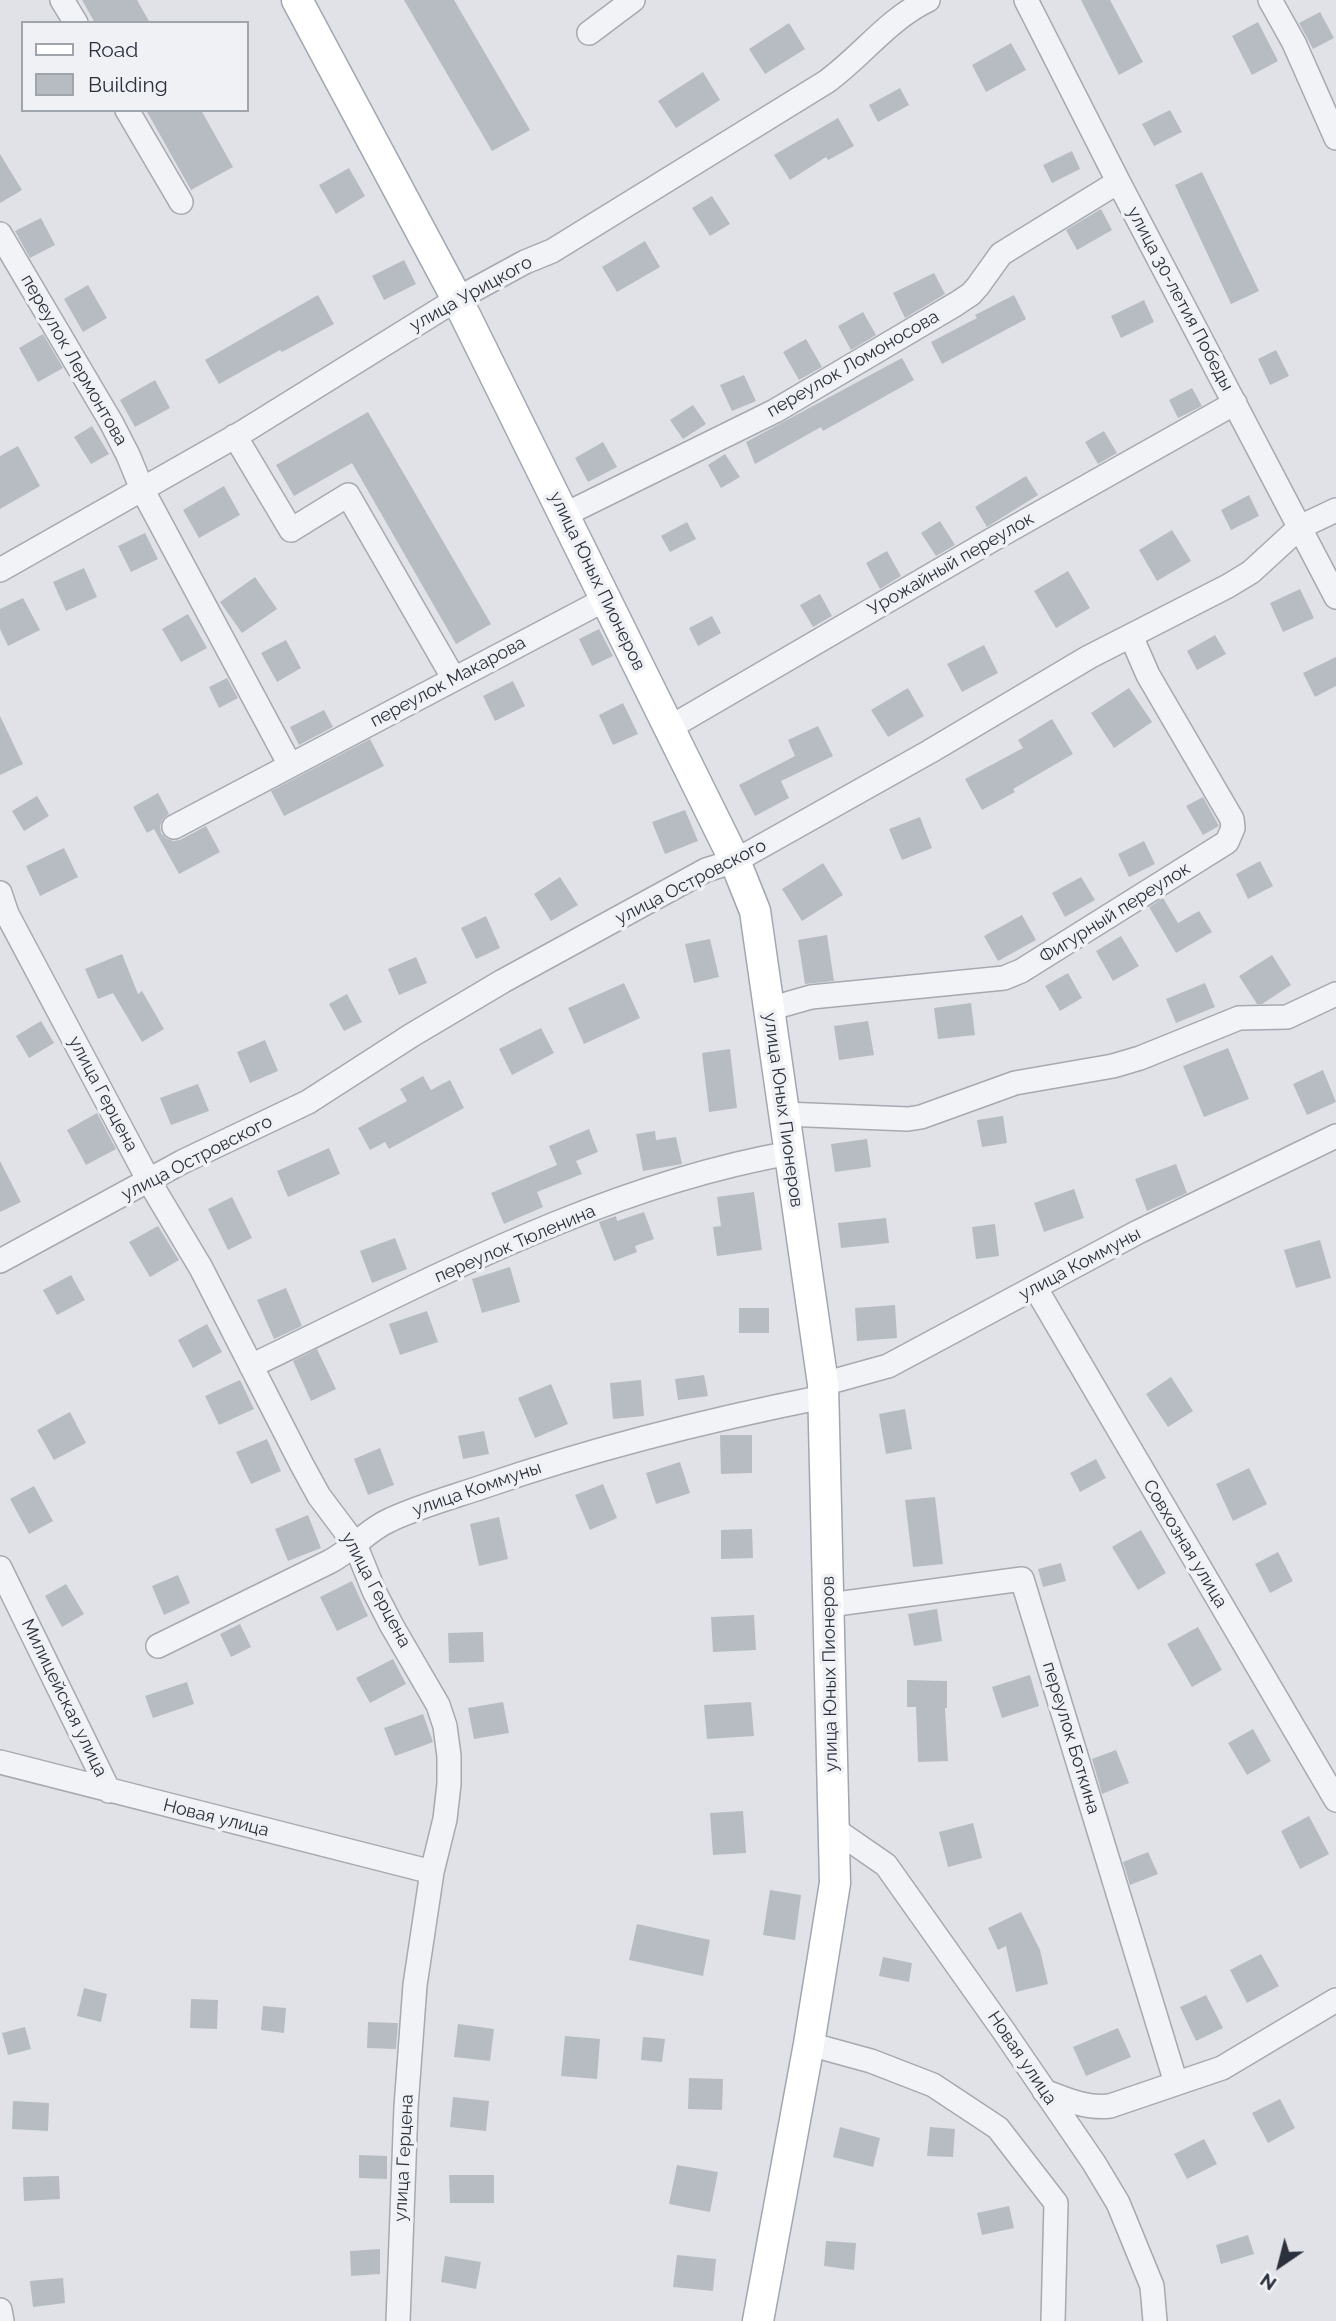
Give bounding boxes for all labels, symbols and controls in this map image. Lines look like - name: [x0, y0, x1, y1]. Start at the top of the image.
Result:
- legend: [21, 21, 248, 112]
- text: Road: [88, 37, 138, 62]
- text: Building: [88, 72, 168, 97]
- street label: улица 30-летия Победы: [1122, 203, 1238, 395]
- street label: улица Урицкого: [406, 251, 536, 337]
- street label: переулок Лермонтова: [16, 271, 132, 449]
- street label: переулок Ломоносова: [763, 306, 943, 422]
- street label: улица Юных Пионеров: [544, 488, 650, 674]
- street label: Урожайный переулок: [864, 508, 1038, 620]
- street label: переулок Макарова: [367, 632, 529, 732]
- street label: улица Островского: [612, 835, 770, 929]
- street label: Фигурный переулок: [1036, 858, 1194, 968]
- street label: улица Юных Пионеров: [759, 1011, 807, 1209]
- street label: улица Герцена: [63, 1033, 143, 1155]
- street label: улица Островского: [118, 1111, 276, 1205]
- street label: переулок Тюленина: [431, 1200, 599, 1288]
- street label: улица Коммуны: [1015, 1223, 1145, 1305]
- street label: улица Коммуны: [410, 1457, 544, 1521]
- street label: Совхозная улица: [1138, 1476, 1232, 1612]
- street label: улица Герцена: [336, 1529, 416, 1651]
- street label: улица Юных Пионеров: [817, 1576, 843, 1772]
- street label: Милицейская улица: [16, 1616, 112, 1780]
- street label: переулок Боткина: [1038, 1659, 1104, 1817]
- street label: Новая улица: [161, 1794, 271, 1842]
- street label: Новая улица: [983, 2007, 1061, 2109]
- street label: улица Герцена: [390, 2094, 418, 2222]
- north arrow: [1245, 2230, 1315, 2300]
- text: N: [1256, 2269, 1280, 2295]

